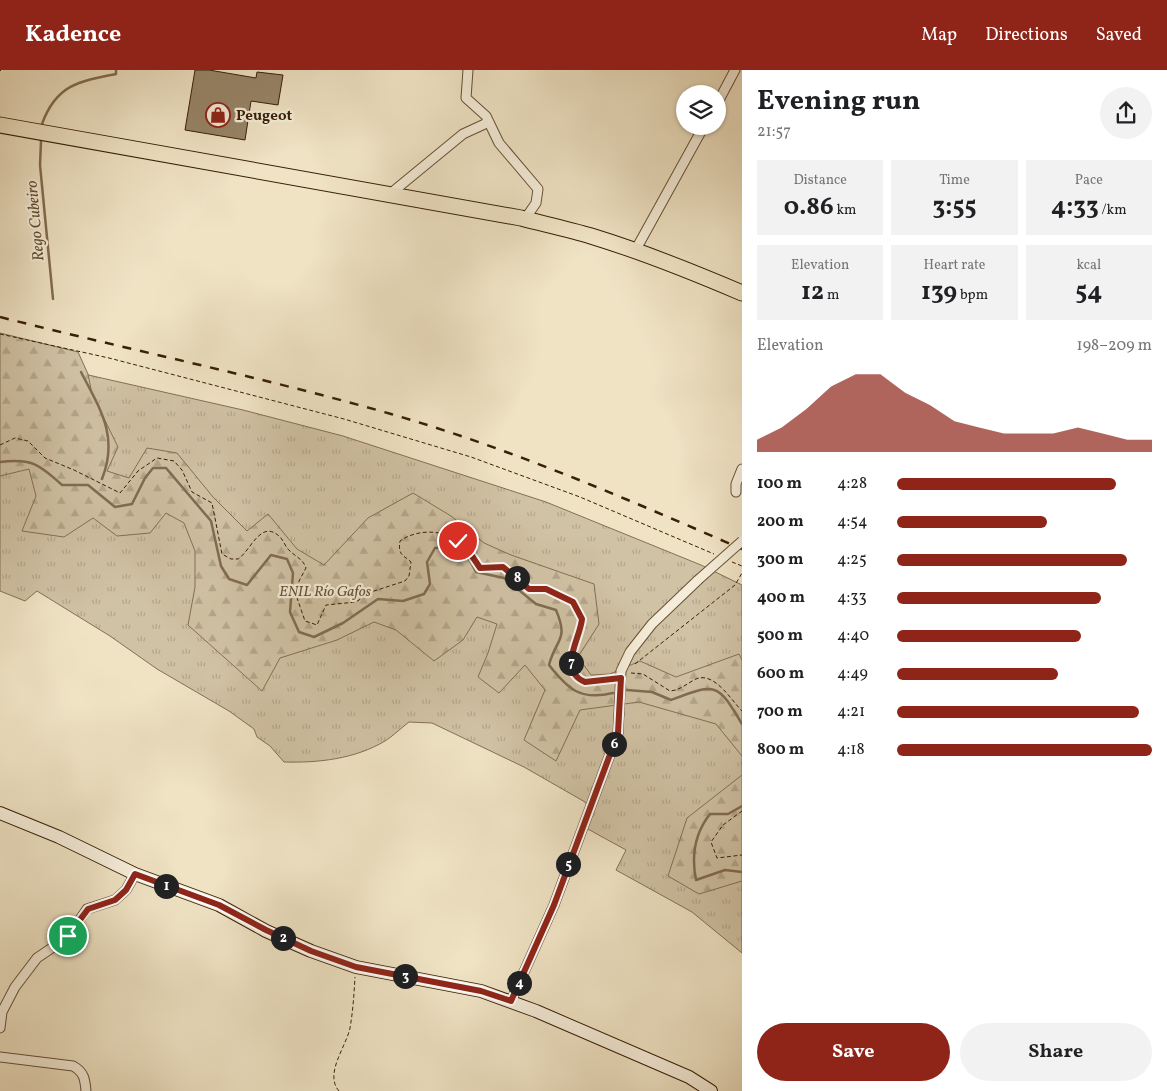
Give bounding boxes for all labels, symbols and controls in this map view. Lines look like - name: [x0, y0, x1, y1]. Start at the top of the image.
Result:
- text: Kadence: [25, 18, 121, 52]
- text: Map: [921, 23, 957, 48]
- text: Directions: [985, 23, 1068, 48]
- text: Saved: [1096, 23, 1142, 48]
- text: Evening run: [757, 82, 921, 121]
- map controls: [676, 85, 726, 135]
- button: layers: [676, 85, 726, 135]
- button: share: [1100, 87, 1152, 139]
- shop icon: Peugeot: [205, 102, 231, 128]
- place label: Peugeot: [236, 106, 293, 127]
- text: 21:57: [757, 121, 791, 143]
- text: Distance: [793, 171, 847, 190]
- text: Time: [939, 171, 970, 190]
- text: Pace: [1075, 171, 1103, 190]
- water label: Rego Cubeiro: [21, 179, 50, 262]
- text: 0.86: [784, 190, 834, 225]
- text: 3:55: [933, 190, 976, 225]
- text: 4:33: [1051, 190, 1099, 225]
- text: km: [834, 201, 857, 220]
- text: /km: [1099, 201, 1127, 220]
- text: Elevation: [791, 256, 849, 275]
- text: Heart rate: [924, 256, 985, 275]
- text: kcal: [1076, 256, 1101, 275]
- text: 12: [801, 275, 824, 310]
- text: 139: [921, 275, 957, 310]
- text: 54: [1075, 275, 1102, 310]
- text: m: [824, 286, 839, 305]
- text: bpm: [957, 286, 988, 305]
- text: Elevation: [757, 335, 824, 357]
- text: 198–209 m: [1076, 335, 1152, 357]
- text: 100 m: [757, 473, 802, 495]
- text: 4:28: [837, 473, 867, 495]
- text: 200 m: [757, 511, 804, 533]
- text: 4:54: [837, 511, 868, 533]
- pin: [437, 520, 479, 562]
- icon: check: [444, 527, 472, 555]
- text: 300 m: [757, 549, 803, 571]
- text: 4:25: [837, 549, 867, 571]
- pin: 8: [504, 566, 530, 590]
- text: 8: [514, 569, 521, 588]
- park label: ENIL Río Gafos: [279, 582, 371, 603]
- text: 400 m: [757, 587, 805, 609]
- text: 4:33: [837, 587, 867, 609]
- text: 500 m: [757, 625, 803, 647]
- text: 4:40: [837, 625, 869, 647]
- pin: 7: [558, 650, 584, 676]
- text: 7: [568, 654, 575, 673]
- text: 600 m: [757, 663, 804, 685]
- text: 4:49: [837, 663, 868, 685]
- text: 700 m: [757, 701, 803, 723]
- text: 4:21: [837, 701, 865, 723]
- pin: 6: [602, 732, 626, 756]
- text: 6: [611, 735, 618, 754]
- text: 800 m: [757, 739, 804, 761]
- text: 4:18: [837, 739, 865, 761]
- pin: 5: [556, 852, 580, 876]
- text: 5: [565, 855, 572, 874]
- pin: 1: [154, 874, 178, 898]
- text: 1: [164, 877, 169, 896]
- pin: [47, 915, 89, 957]
- icon: arrive: [54, 922, 82, 950]
- pin: 2: [270, 926, 296, 950]
- text: 2: [280, 929, 287, 948]
- pin: 3: [392, 964, 418, 988]
- text: 3: [402, 967, 409, 986]
- pin: 4: [506, 970, 532, 996]
- text: 4: [515, 974, 524, 993]
- button: Save: [757, 1023, 950, 1081]
- button: Share: [960, 1023, 1152, 1081]

